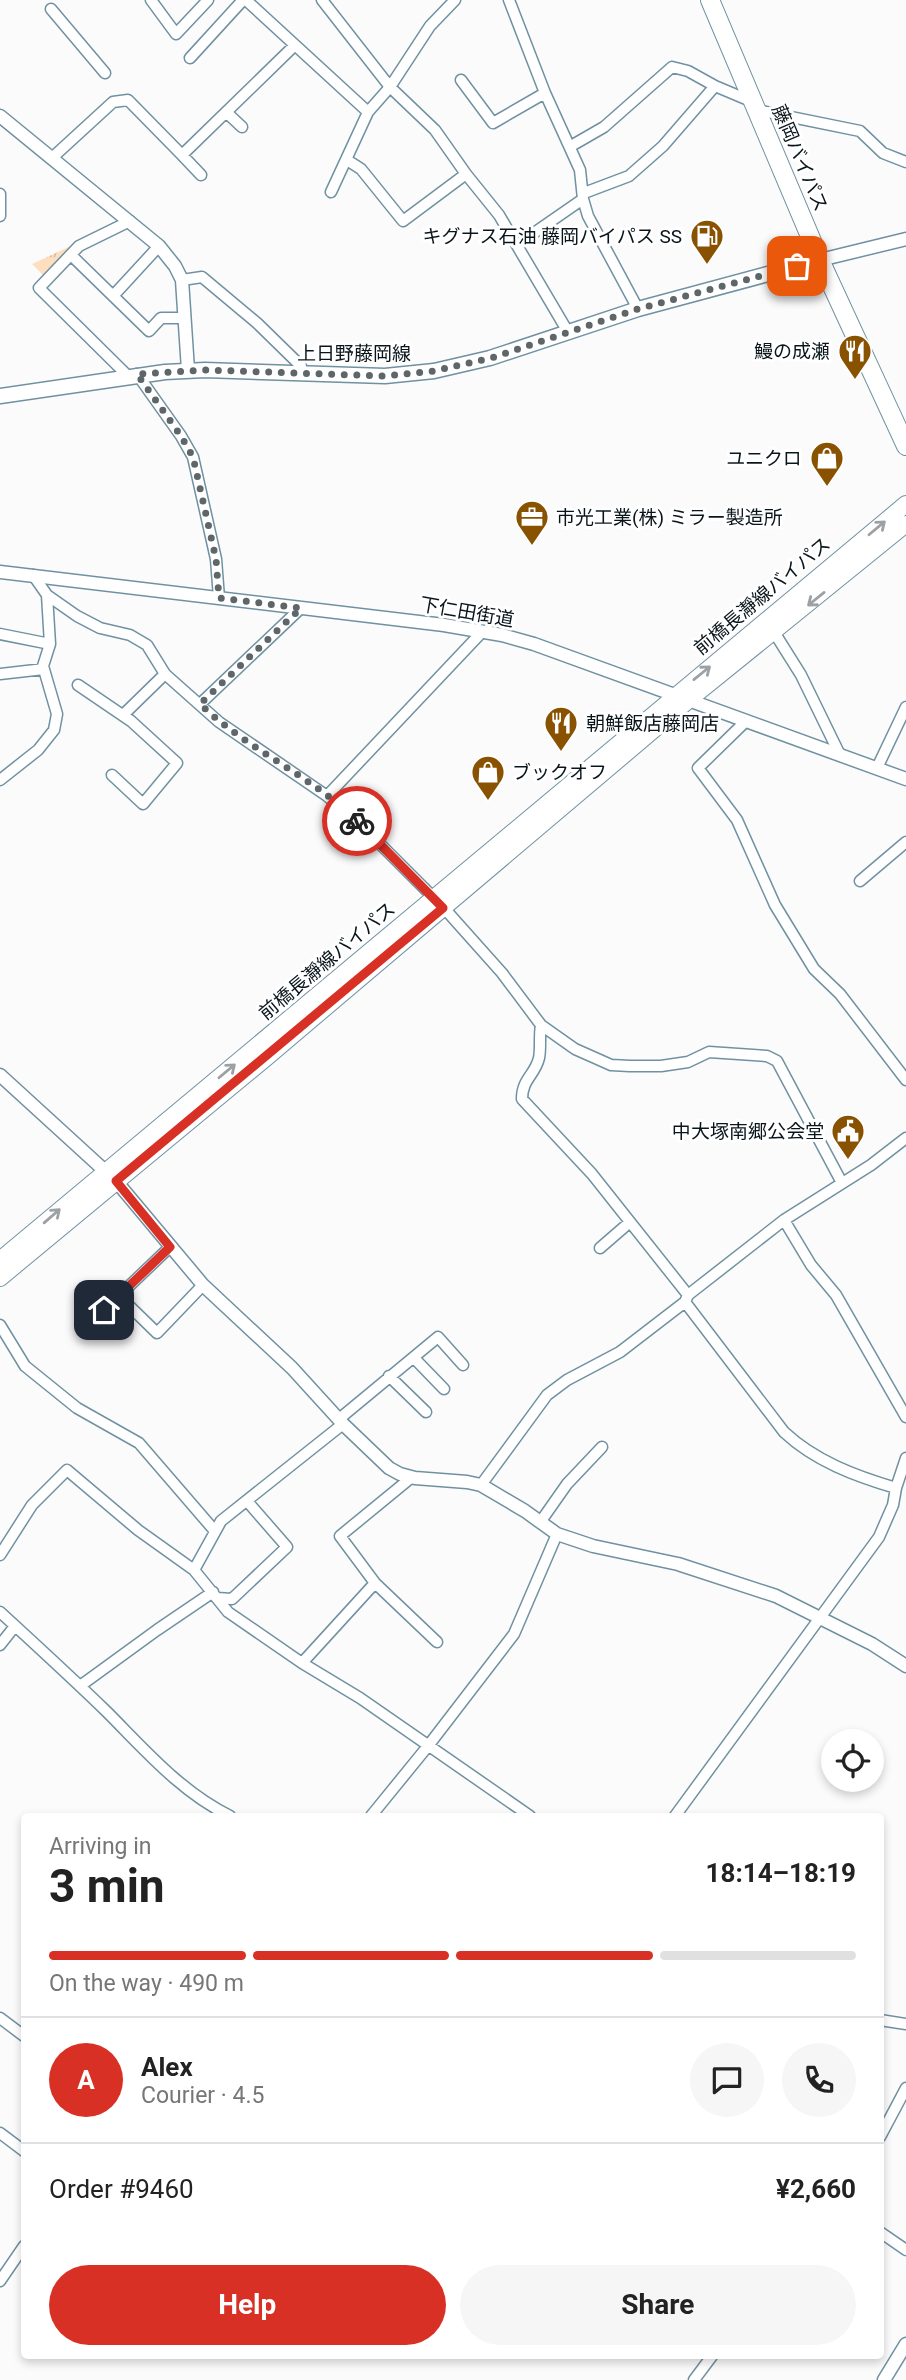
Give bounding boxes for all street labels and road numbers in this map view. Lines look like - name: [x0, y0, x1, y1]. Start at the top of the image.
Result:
- street label: 藤岡バイパス: [767, 101, 833, 215]
- street label: 上日野藤岡線: [297, 342, 411, 365]
- street label: 前橋長瀞線バイパス: [689, 532, 835, 660]
- street label: 下仁田街道: [418, 592, 516, 632]
- street label: 前橋長瀞線バイパス: [254, 897, 400, 1025]

